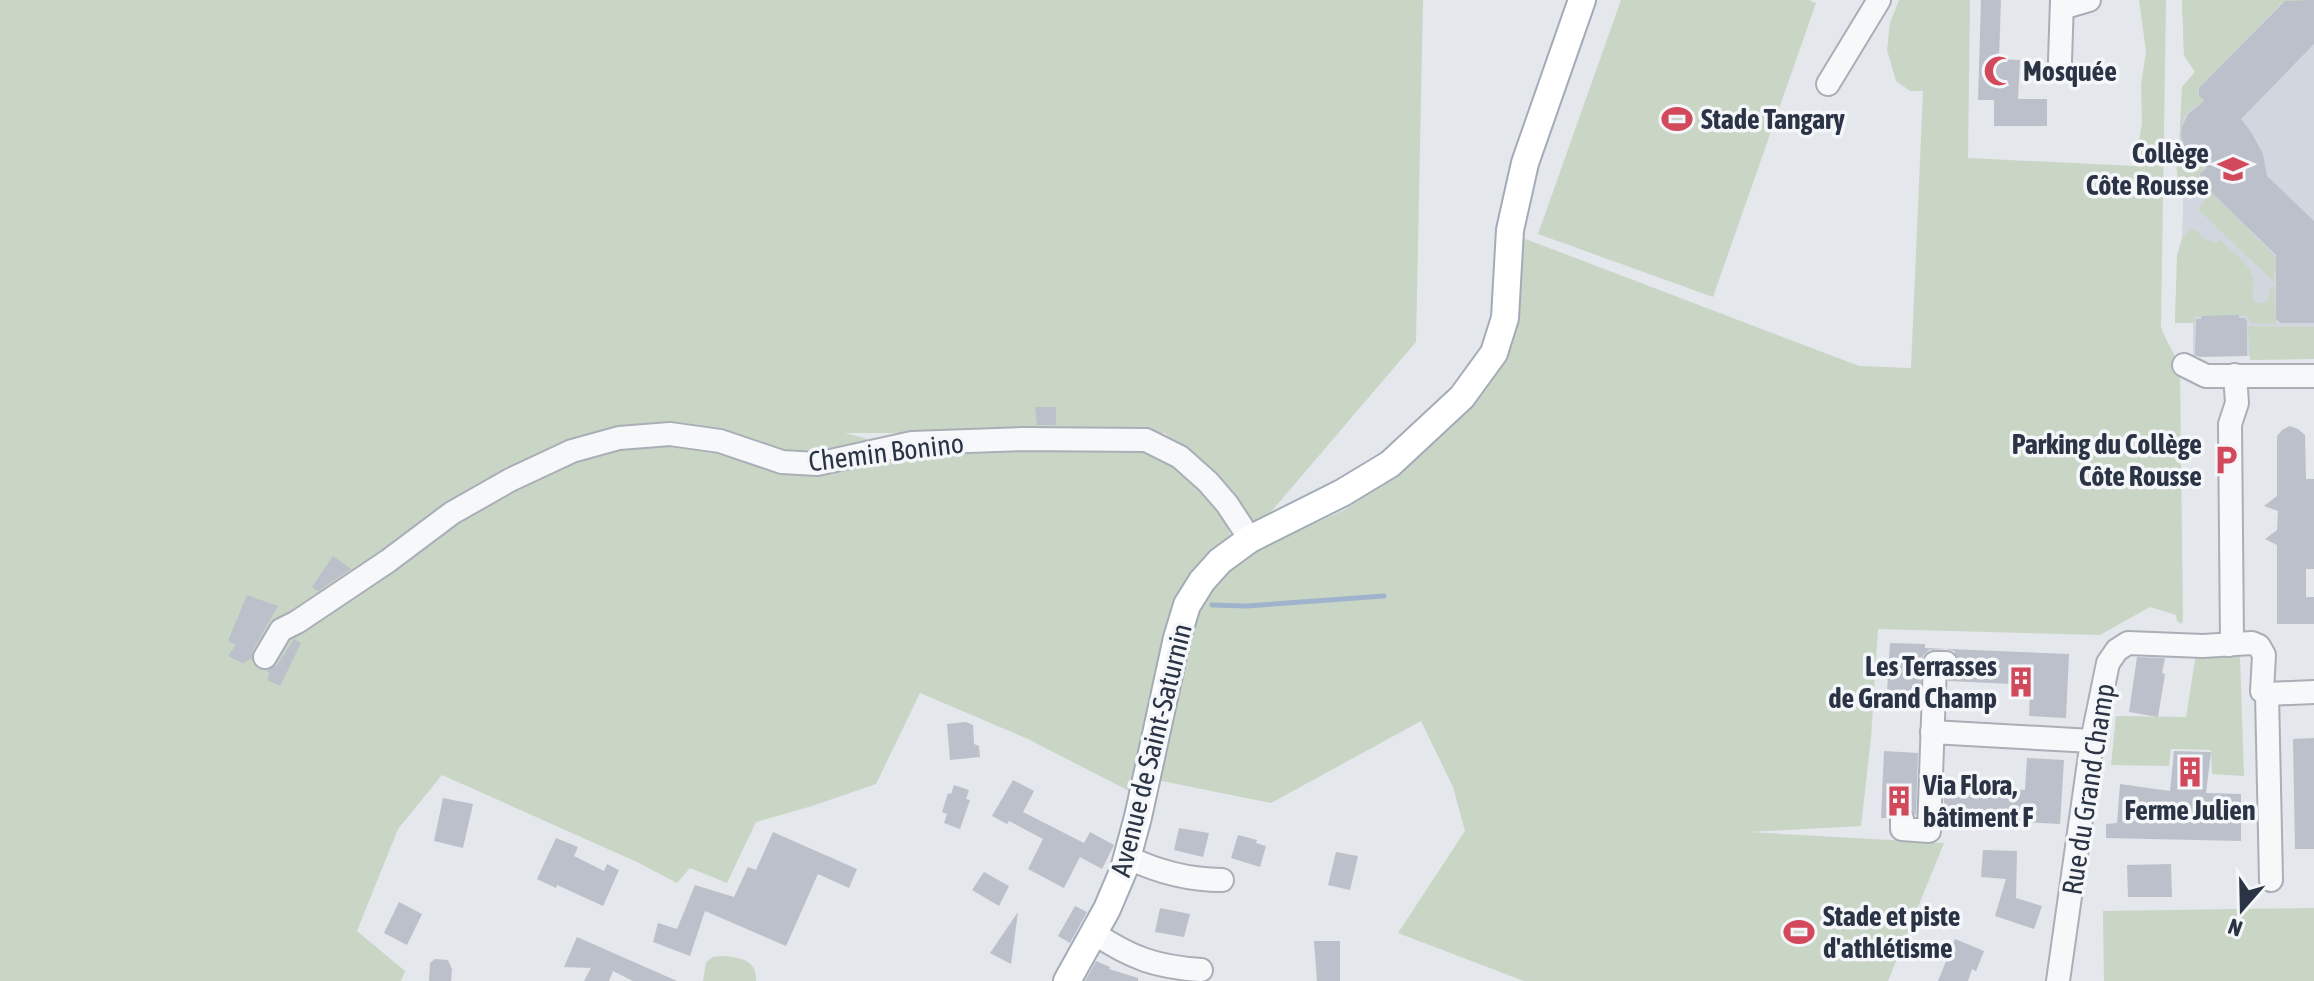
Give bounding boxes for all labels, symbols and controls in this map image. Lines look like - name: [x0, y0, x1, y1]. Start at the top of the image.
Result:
- mosque icon: Mosquée: [1982, 54, 2016, 88]
- place label: Mosquée: [2023, 55, 2117, 87]
- sports icon: Stade Tangary: [1660, 102, 1694, 136]
- place label: Stade Tangary: [1701, 103, 1845, 135]
- place label: Collège Côte Rousse: [2086, 137, 2209, 201]
- school or university icon: Collège Côte Rousse: [2216, 152, 2250, 186]
- street label: Chemin Bonino: [807, 427, 965, 477]
- place label: Parking du Collège Côte Rousse: [2012, 428, 2202, 492]
- parking icon: Parking du Collège Côte Rousse: [2209, 443, 2243, 477]
- street label: Avenue de Saint-Saturnin: [1104, 620, 1198, 880]
- place label: Les Terrasses de Grand Champ: [1828, 650, 1997, 714]
- building icon: Les Terrasses de Grand Champ: [2004, 665, 2038, 699]
- street label: Rue du Grand Champ: [2055, 681, 2121, 897]
- building icon: Ferme Julien: [2173, 755, 2207, 789]
- place label: Via Flora, bâtiment F: [1922, 769, 2033, 833]
- building icon: Via Flora, bâtiment F: [1882, 784, 1916, 818]
- place label: Ferme Julien: [2124, 794, 2256, 826]
- north arrow: [2202, 869, 2282, 949]
- place label: Stade et piste d'athlétisme: [1823, 900, 1960, 964]
- text: N: [2225, 913, 2246, 942]
- sports icon: Stade et piste d'athlétisme: [1782, 915, 1816, 949]

